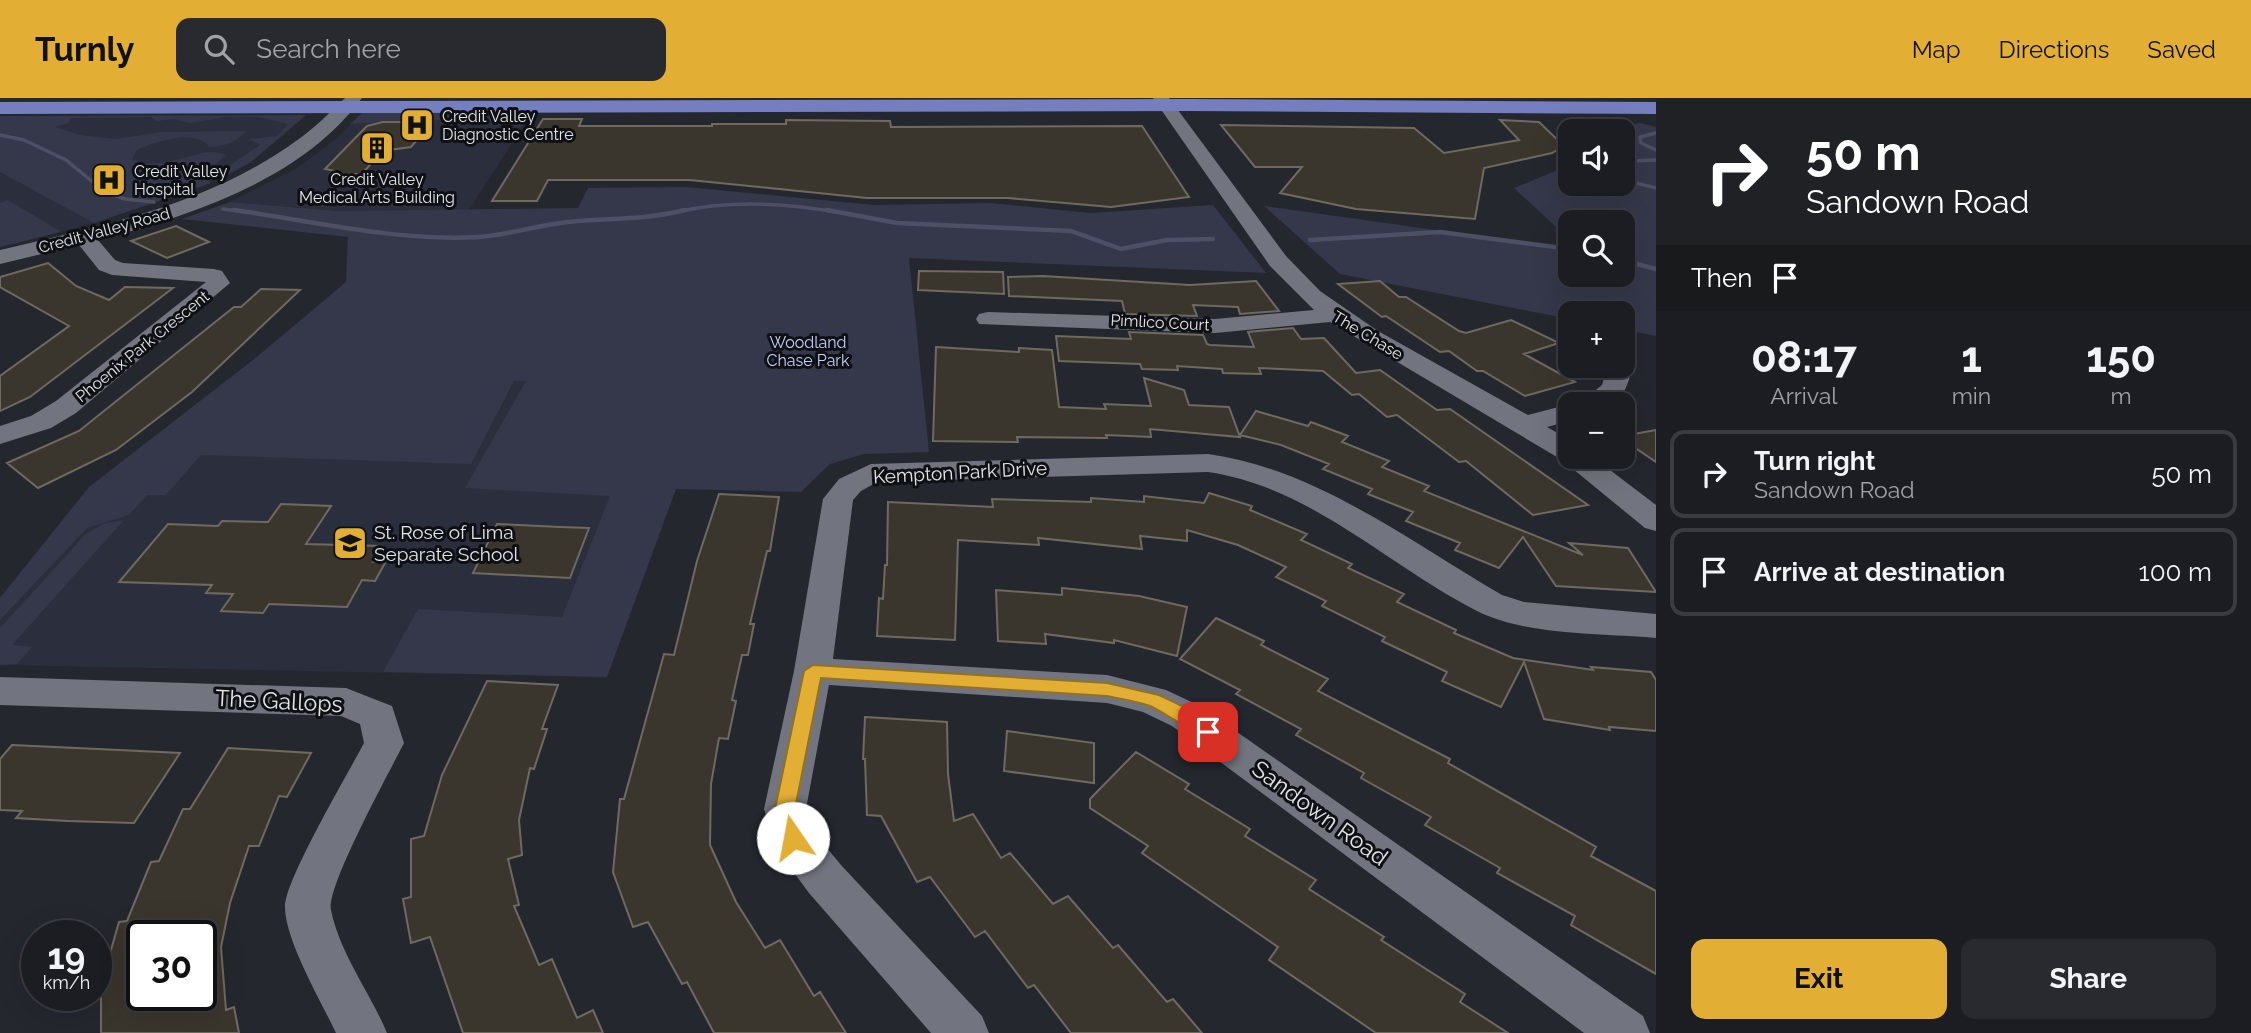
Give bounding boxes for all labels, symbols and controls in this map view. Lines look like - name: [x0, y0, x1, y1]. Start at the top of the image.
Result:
- search box: [176, 18, 666, 81]
- text: Turnly: [35, 30, 134, 69]
- icon: search: [200, 30, 238, 68]
- text: Search here: [256, 34, 401, 64]
- text: Map: [1912, 35, 1961, 64]
- text: Directions: [1999, 35, 2109, 64]
- text: Saved: [2147, 35, 2216, 64]
- hospital icon: Credit Valley Diagnostic Centre: [398, 106, 436, 144]
- place label: Credit Valley Diagnostic Centre: [442, 107, 574, 144]
- map controls: [1558, 119, 1635, 469]
- button: sound: [1558, 119, 1635, 196]
- text: 50 m: [1806, 124, 1921, 181]
- icon: right: [1691, 126, 1782, 217]
- building icon: Credit Valley Medical Arts Building: [358, 129, 396, 167]
- hospital icon: Credit Valley Hospital: [90, 161, 128, 199]
- place label: Credit Valley Hospital: [134, 162, 228, 199]
- place label: Credit Valley Medical Arts Building: [299, 170, 455, 207]
- text: Sandown Road: [1806, 183, 2029, 220]
- street label: Credit Valley Road: [36, 204, 172, 257]
- button: search: [1558, 210, 1635, 287]
- icon: arrive: [1766, 259, 1804, 297]
- text: Then: [1691, 263, 1752, 293]
- street label: Phoenix Park Crescent: [72, 286, 213, 406]
- button: +: [1558, 301, 1635, 378]
- street label: The Chase: [1329, 307, 1406, 364]
- street label: Pimlico Court: [1110, 310, 1211, 335]
- park label: Woodland Chase Park: [767, 333, 850, 370]
- text: 08:17: [1751, 333, 1857, 382]
- text: 1: [1961, 333, 1982, 382]
- text: 150: [2086, 333, 2156, 382]
- text: Arrival: [1770, 382, 1838, 409]
- text: min: [1952, 382, 1991, 409]
- text: m: [2111, 382, 2132, 409]
- button: −: [1558, 392, 1635, 469]
- text: Turn right: [1754, 446, 1875, 476]
- icon: right: [1695, 455, 1733, 493]
- street label: Kempton Park Drive: [872, 456, 1048, 488]
- text: 50 m: [2151, 459, 2212, 489]
- text: Sandown Road: [1754, 476, 1915, 503]
- place label: St. Rose of Lima Separate School: [374, 521, 520, 565]
- school or university icon: St. Rose of Lima Separate School: [331, 524, 369, 562]
- icon: arrive: [1695, 553, 1733, 591]
- text: Arrive at destination: [1754, 557, 2005, 587]
- text: 100 m: [2139, 557, 2212, 587]
- street label: The Gallops: [215, 684, 343, 717]
- pin: [1178, 702, 1238, 762]
- icon: arrive: [1189, 713, 1227, 751]
- street label: Sandown Road: [1247, 754, 1393, 871]
- position arrow: [756, 801, 830, 875]
- speed limit sign: 30: [126, 920, 217, 1011]
- text: 19: [48, 936, 85, 977]
- button: Exit: [1691, 939, 1947, 1019]
- button: Share: [1961, 939, 2216, 1019]
- text: km/h: [43, 972, 90, 993]

